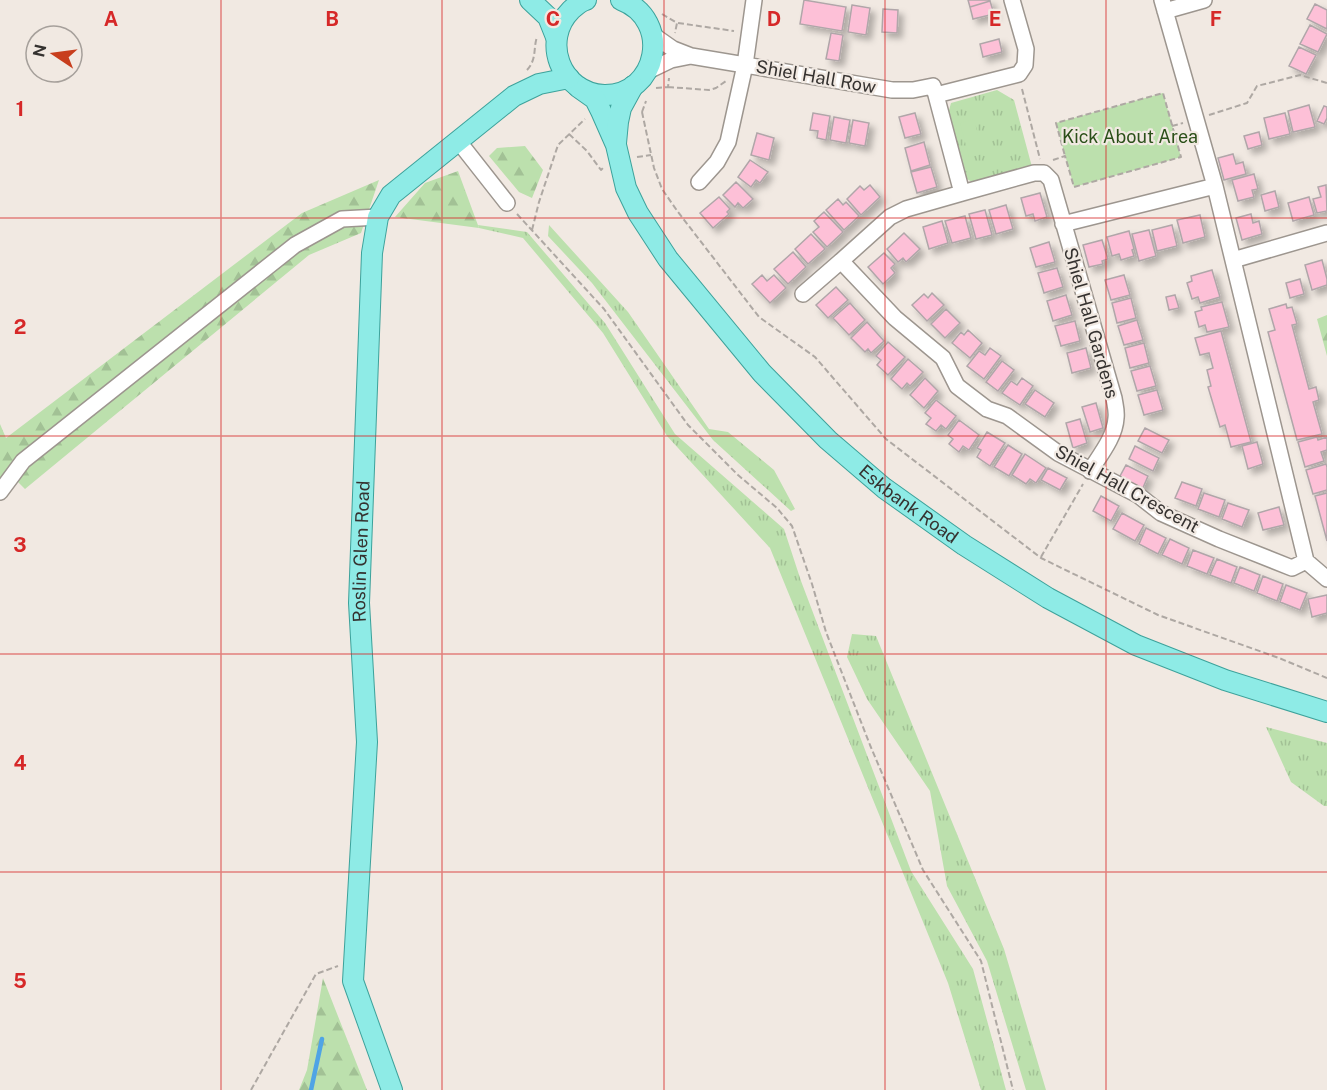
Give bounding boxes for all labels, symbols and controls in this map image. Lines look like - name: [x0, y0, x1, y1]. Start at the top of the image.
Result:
- text: A: [104, 7, 118, 31]
- text: B: [325, 7, 339, 31]
- text: C: [546, 7, 560, 31]
- text: D: [767, 7, 781, 31]
- text: E: [989, 7, 1001, 31]
- text: F: [1210, 7, 1222, 31]
- north arrow: [24, 24, 84, 84]
- text: N: [29, 43, 51, 59]
- street label: Shiel Hall Row: [754, 56, 878, 97]
- text: 1: [16, 97, 24, 121]
- park label: Kick About Area: [1062, 126, 1198, 147]
- street label: Shiel Hall Gardens: [1060, 245, 1123, 401]
- text: 2: [14, 315, 26, 339]
- street label: Shiel Hall Crescent: [1052, 440, 1203, 537]
- street label: Eskbank Road: [855, 460, 962, 547]
- street label: Roslin Glen Road: [348, 480, 374, 623]
- text: 3: [13, 533, 27, 557]
- text: 4: [13, 751, 27, 775]
- text: 5: [13, 969, 27, 993]

